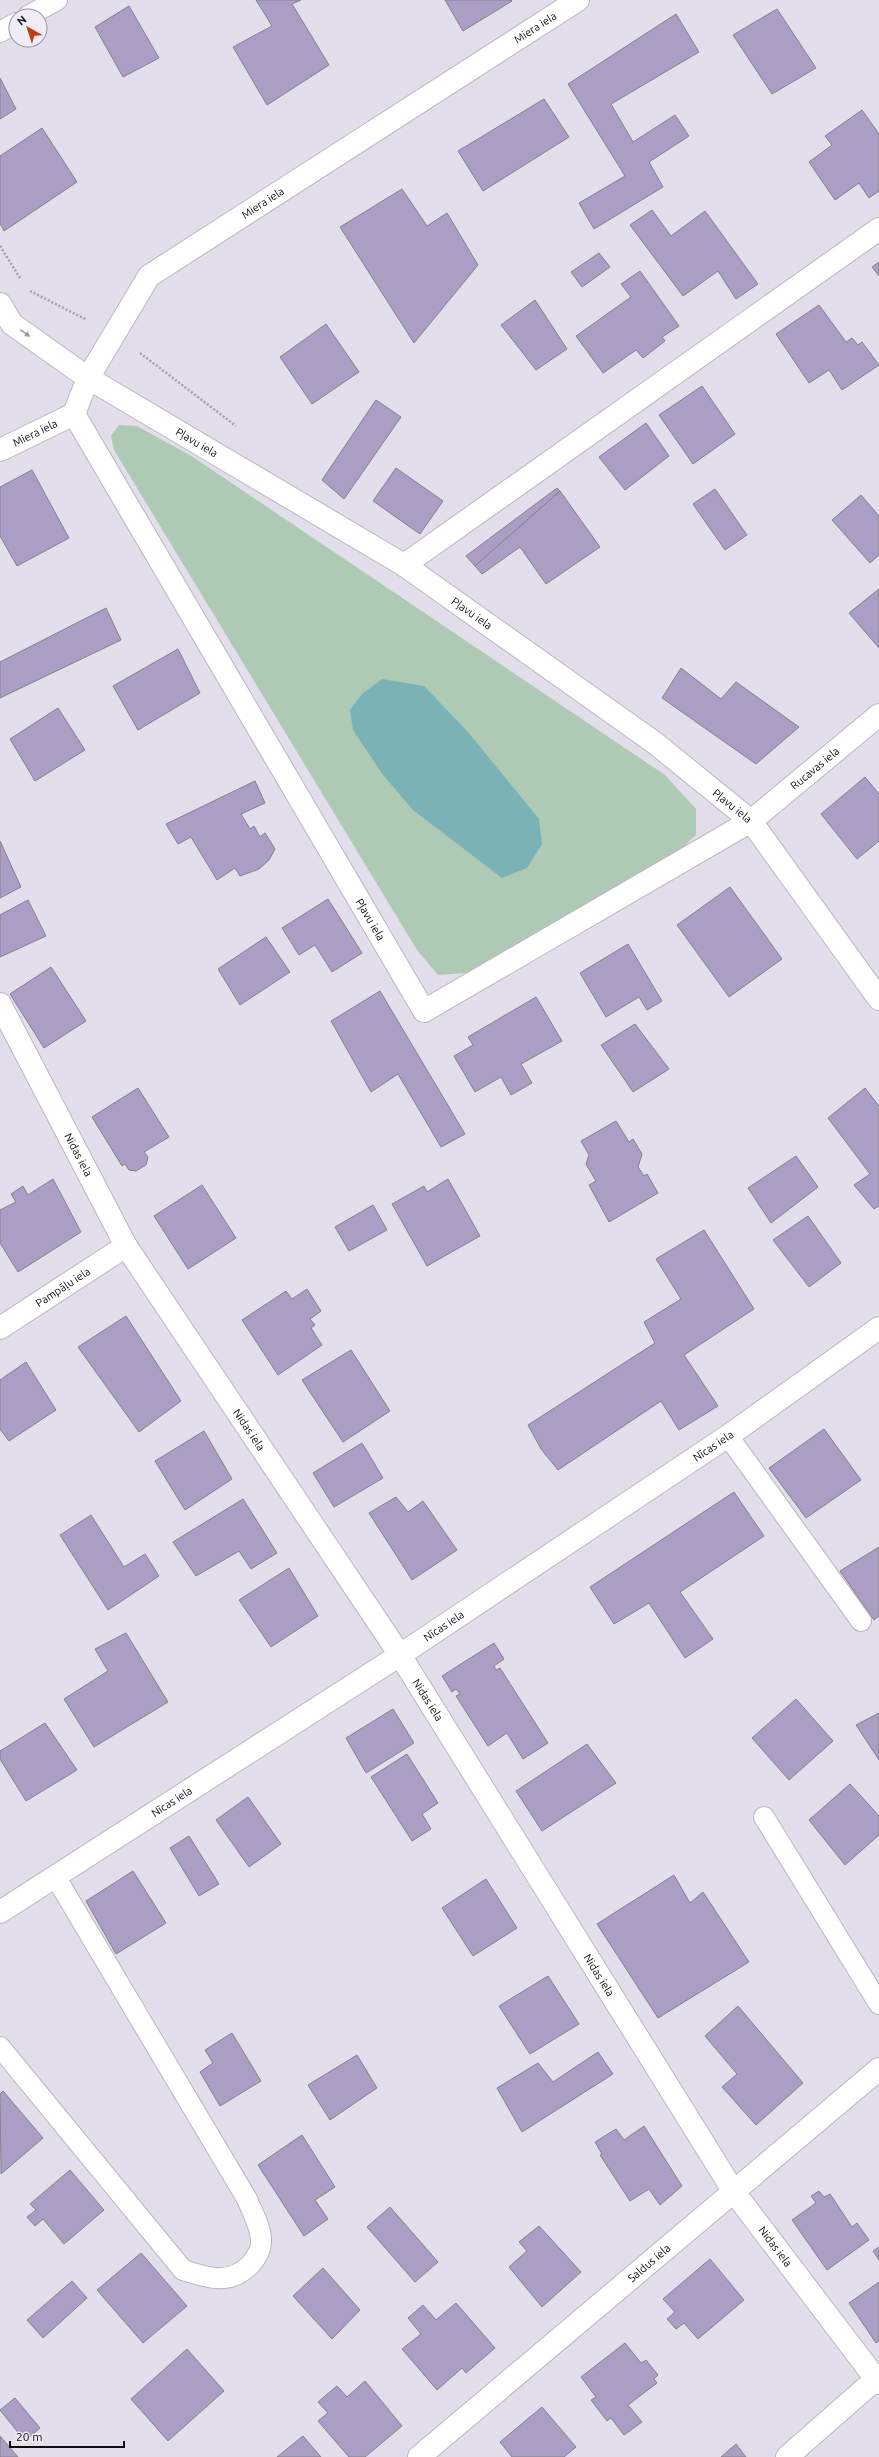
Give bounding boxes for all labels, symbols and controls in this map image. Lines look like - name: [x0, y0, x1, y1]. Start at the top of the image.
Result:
- north arrow: [8, 8, 48, 48]
- street label: Miera iela: [512, 9, 559, 46]
- text: N: [15, 13, 29, 27]
- street label: Miera iela: [239, 185, 286, 221]
- one-way arrow: [20, 329, 30, 337]
- street label: Miera iela: [11, 417, 59, 449]
- street label: Pļavu iela: [174, 425, 220, 459]
- street label: Pļavu iela: [449, 595, 494, 632]
- street label: Rucavas iela: [788, 745, 842, 792]
- street label: Pļavu iela: [710, 786, 754, 825]
- street label: Pļavu iela: [353, 896, 387, 943]
- street label: Nidas iela: [62, 1131, 95, 1179]
- street label: Pampāļu iela: [33, 1265, 92, 1309]
- street label: Nidas iela: [231, 1407, 267, 1453]
- street label: Nīcas iela: [691, 1428, 736, 1464]
- street label: Nīcas iela: [421, 1608, 466, 1644]
- street label: Nidas iela: [410, 1677, 446, 1723]
- street label: Nīcas iela: [149, 1784, 194, 1819]
- street label: Nidas iela: [581, 1952, 617, 1998]
- street label: Nidas iela: [756, 2224, 794, 2269]
- street label: Saldus iela: [625, 2242, 673, 2284]
- scale bar: [10, 2423, 124, 2449]
- text: 20 m: [16, 2430, 43, 2443]

